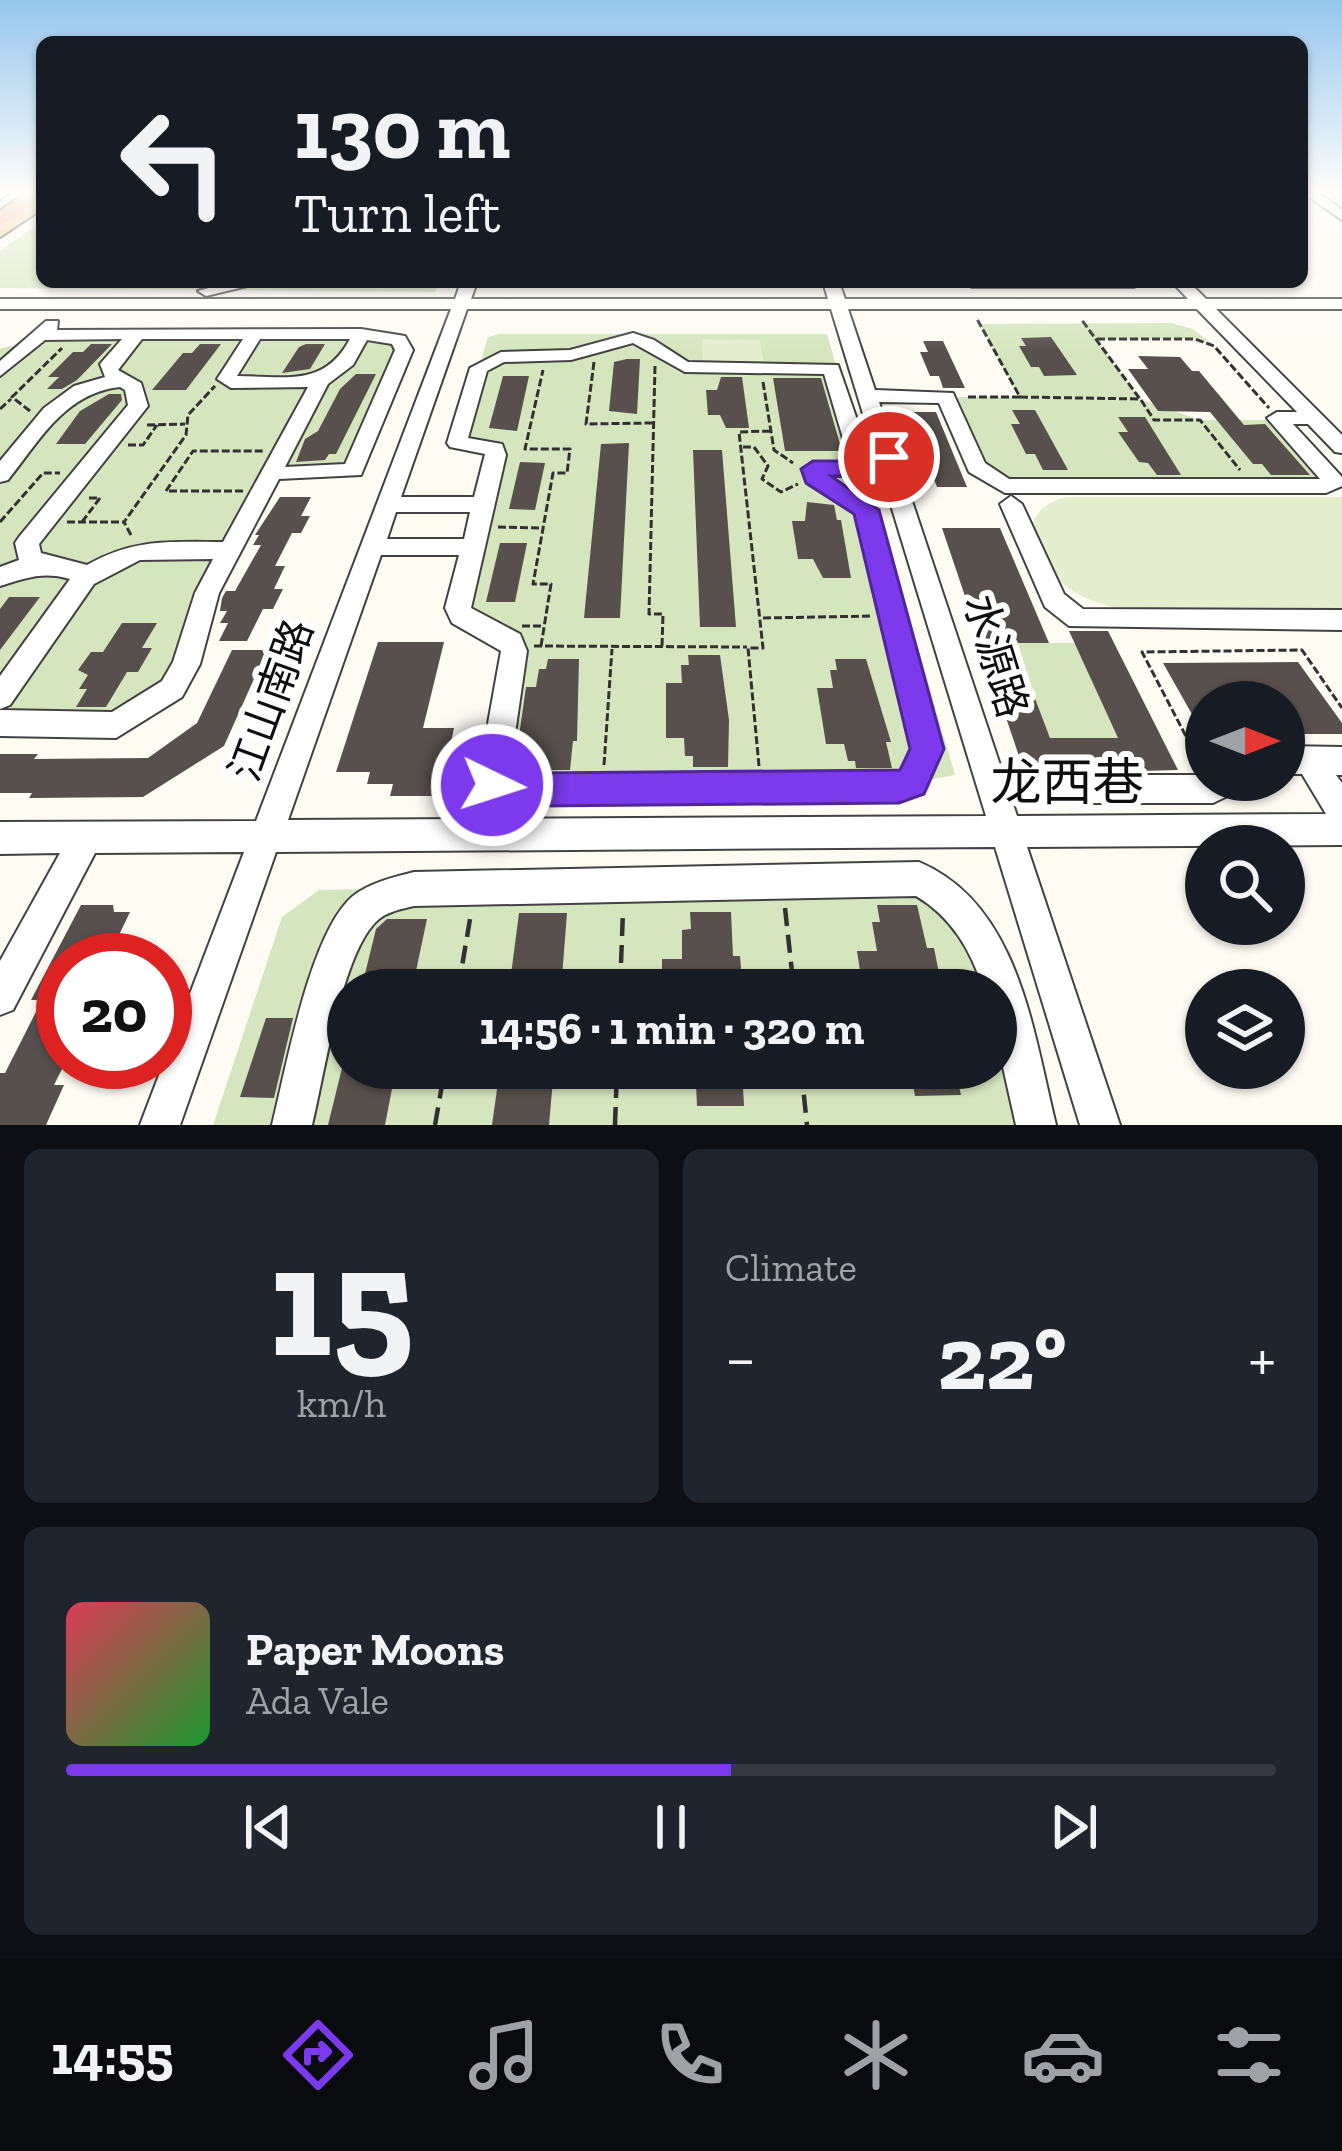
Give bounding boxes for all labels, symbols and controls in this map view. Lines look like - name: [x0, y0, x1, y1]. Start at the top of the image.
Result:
- text: 130 m: [294, 79, 510, 180]
- icon: left: [96, 84, 252, 240]
- text: Turn left: [294, 181, 501, 246]
- pin: [838, 406, 940, 508]
- icon: arrive: [856, 424, 922, 490]
- street label: 水源路: [953, 588, 1039, 724]
- street label: 江山南路: [218, 612, 324, 788]
- north arrow: [1185, 681, 1305, 801]
- map controls: [1185, 681, 1305, 1089]
- position arrow: [429, 722, 555, 848]
- street label: 龙西巷: [990, 752, 1144, 813]
- button: search: [1185, 825, 1305, 945]
- speed limit sign: 20: [36, 933, 192, 1089]
- button: layers: [1185, 969, 1305, 1089]
- text: 14:56 · 1 min · 320 m: [479, 1002, 865, 1056]
- text: 15: [269, 1208, 414, 1395]
- text: Climate: [725, 1244, 857, 1291]
- text: 22°: [937, 1304, 1067, 1412]
- text: −: [725, 1319, 756, 1398]
- text: +: [1248, 1319, 1276, 1398]
- text: km/h: [297, 1380, 386, 1427]
- text: Paper Moons: [246, 1623, 504, 1677]
- text: Ada Vale: [246, 1677, 389, 1724]
- icon: previous: [235, 1794, 301, 1860]
- icon: pause: [638, 1794, 704, 1860]
- icon: next: [1041, 1794, 1107, 1860]
- icon: directions: [276, 2013, 360, 2097]
- icon: music: [462, 2013, 546, 2097]
- icon: phone: [648, 2013, 732, 2097]
- icon: climate: [834, 2013, 918, 2097]
- icon: car: [1021, 2013, 1105, 2097]
- icon: filters: [1207, 2013, 1291, 2097]
- text: 14:55: [51, 2023, 173, 2088]

